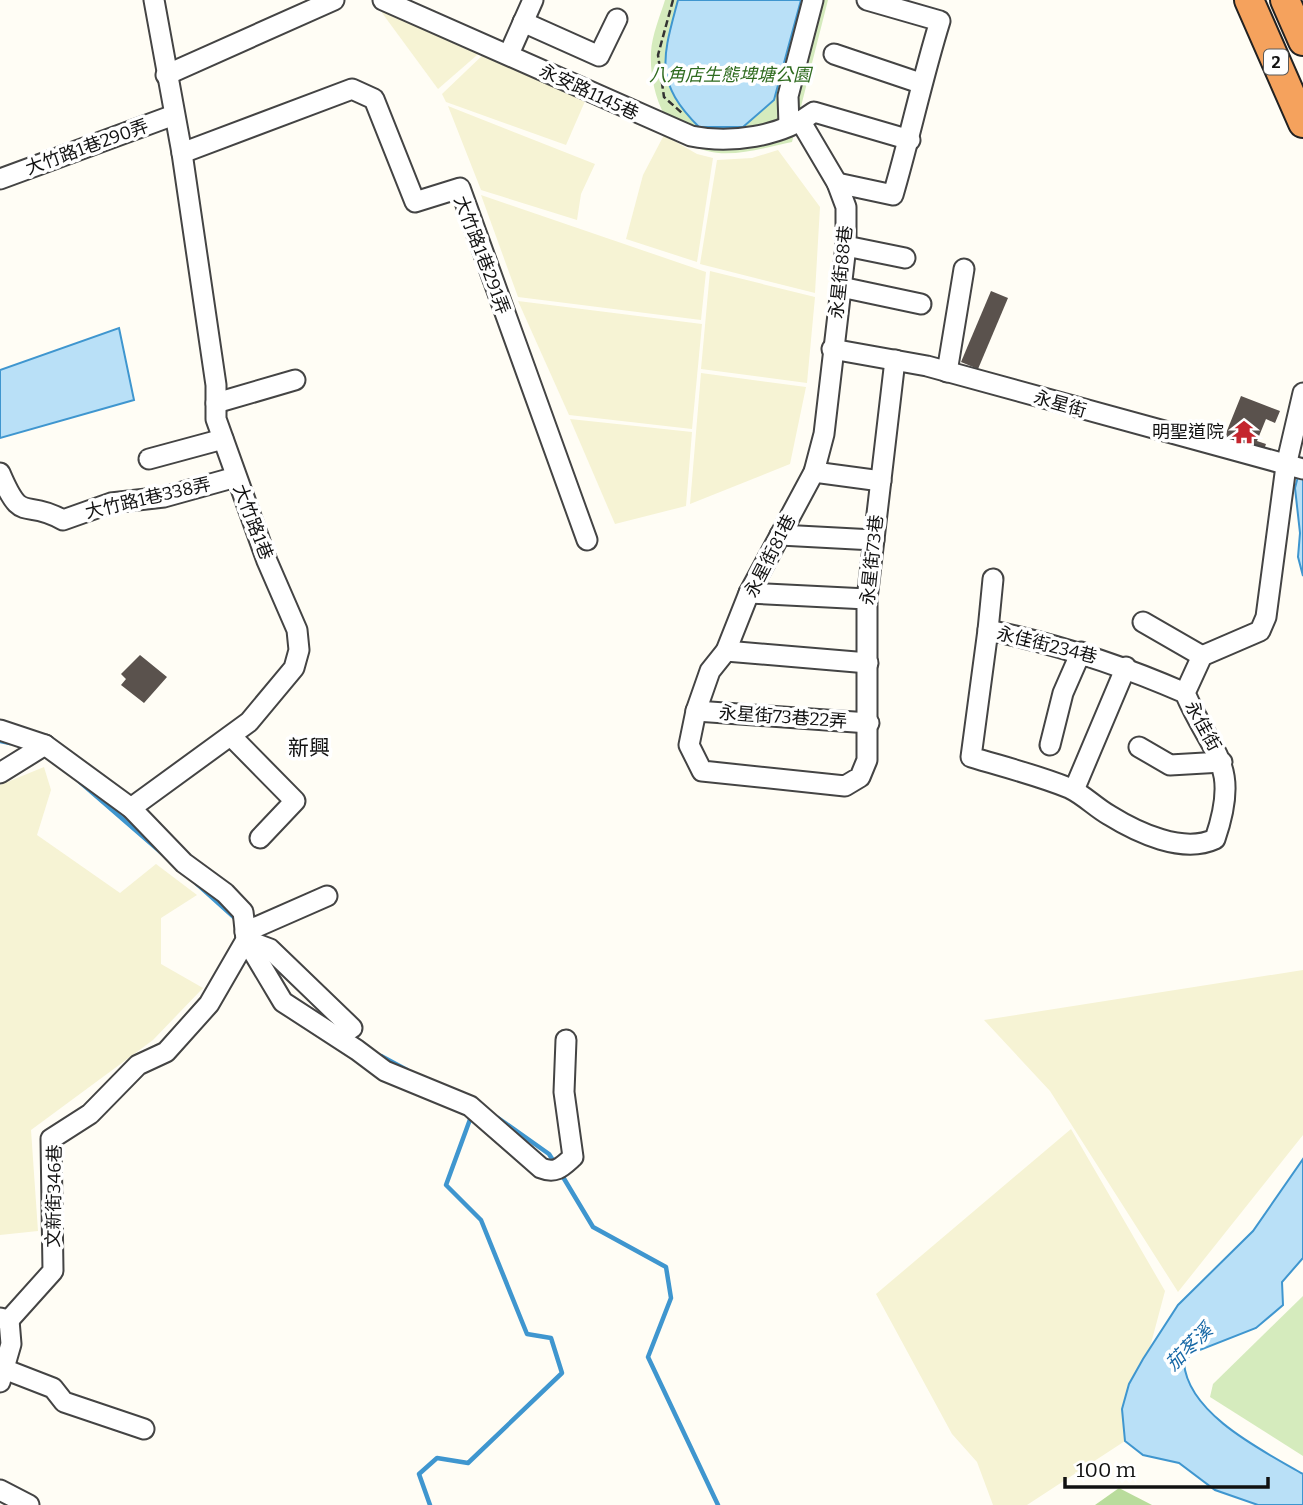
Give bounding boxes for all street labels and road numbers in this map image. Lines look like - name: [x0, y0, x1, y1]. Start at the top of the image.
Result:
- road number: 2: [1264, 50, 1288, 74]
- street label: 永安路1145巷: [536, 59, 642, 125]
- street label: 大竹路1巷290弄: [23, 115, 151, 179]
- street label: 大竹路1巷291弄: [449, 193, 515, 317]
- street label: 永星街88巷: [825, 224, 857, 320]
- street label: 永星街: [1031, 386, 1089, 422]
- street label: 大竹路1巷338弄: [83, 473, 213, 523]
- street label: 大竹路1巷: [229, 481, 277, 563]
- street label: 永星街81巷: [740, 511, 800, 601]
- street label: 永星街73巷: [856, 514, 888, 606]
- street label: 永佳街234巷: [995, 622, 1099, 668]
- street label: 永佳街: [1180, 697, 1226, 755]
- street label: 永星街73巷22弄: [718, 702, 848, 732]
- street label: 文新街346巷: [42, 1144, 66, 1248]

